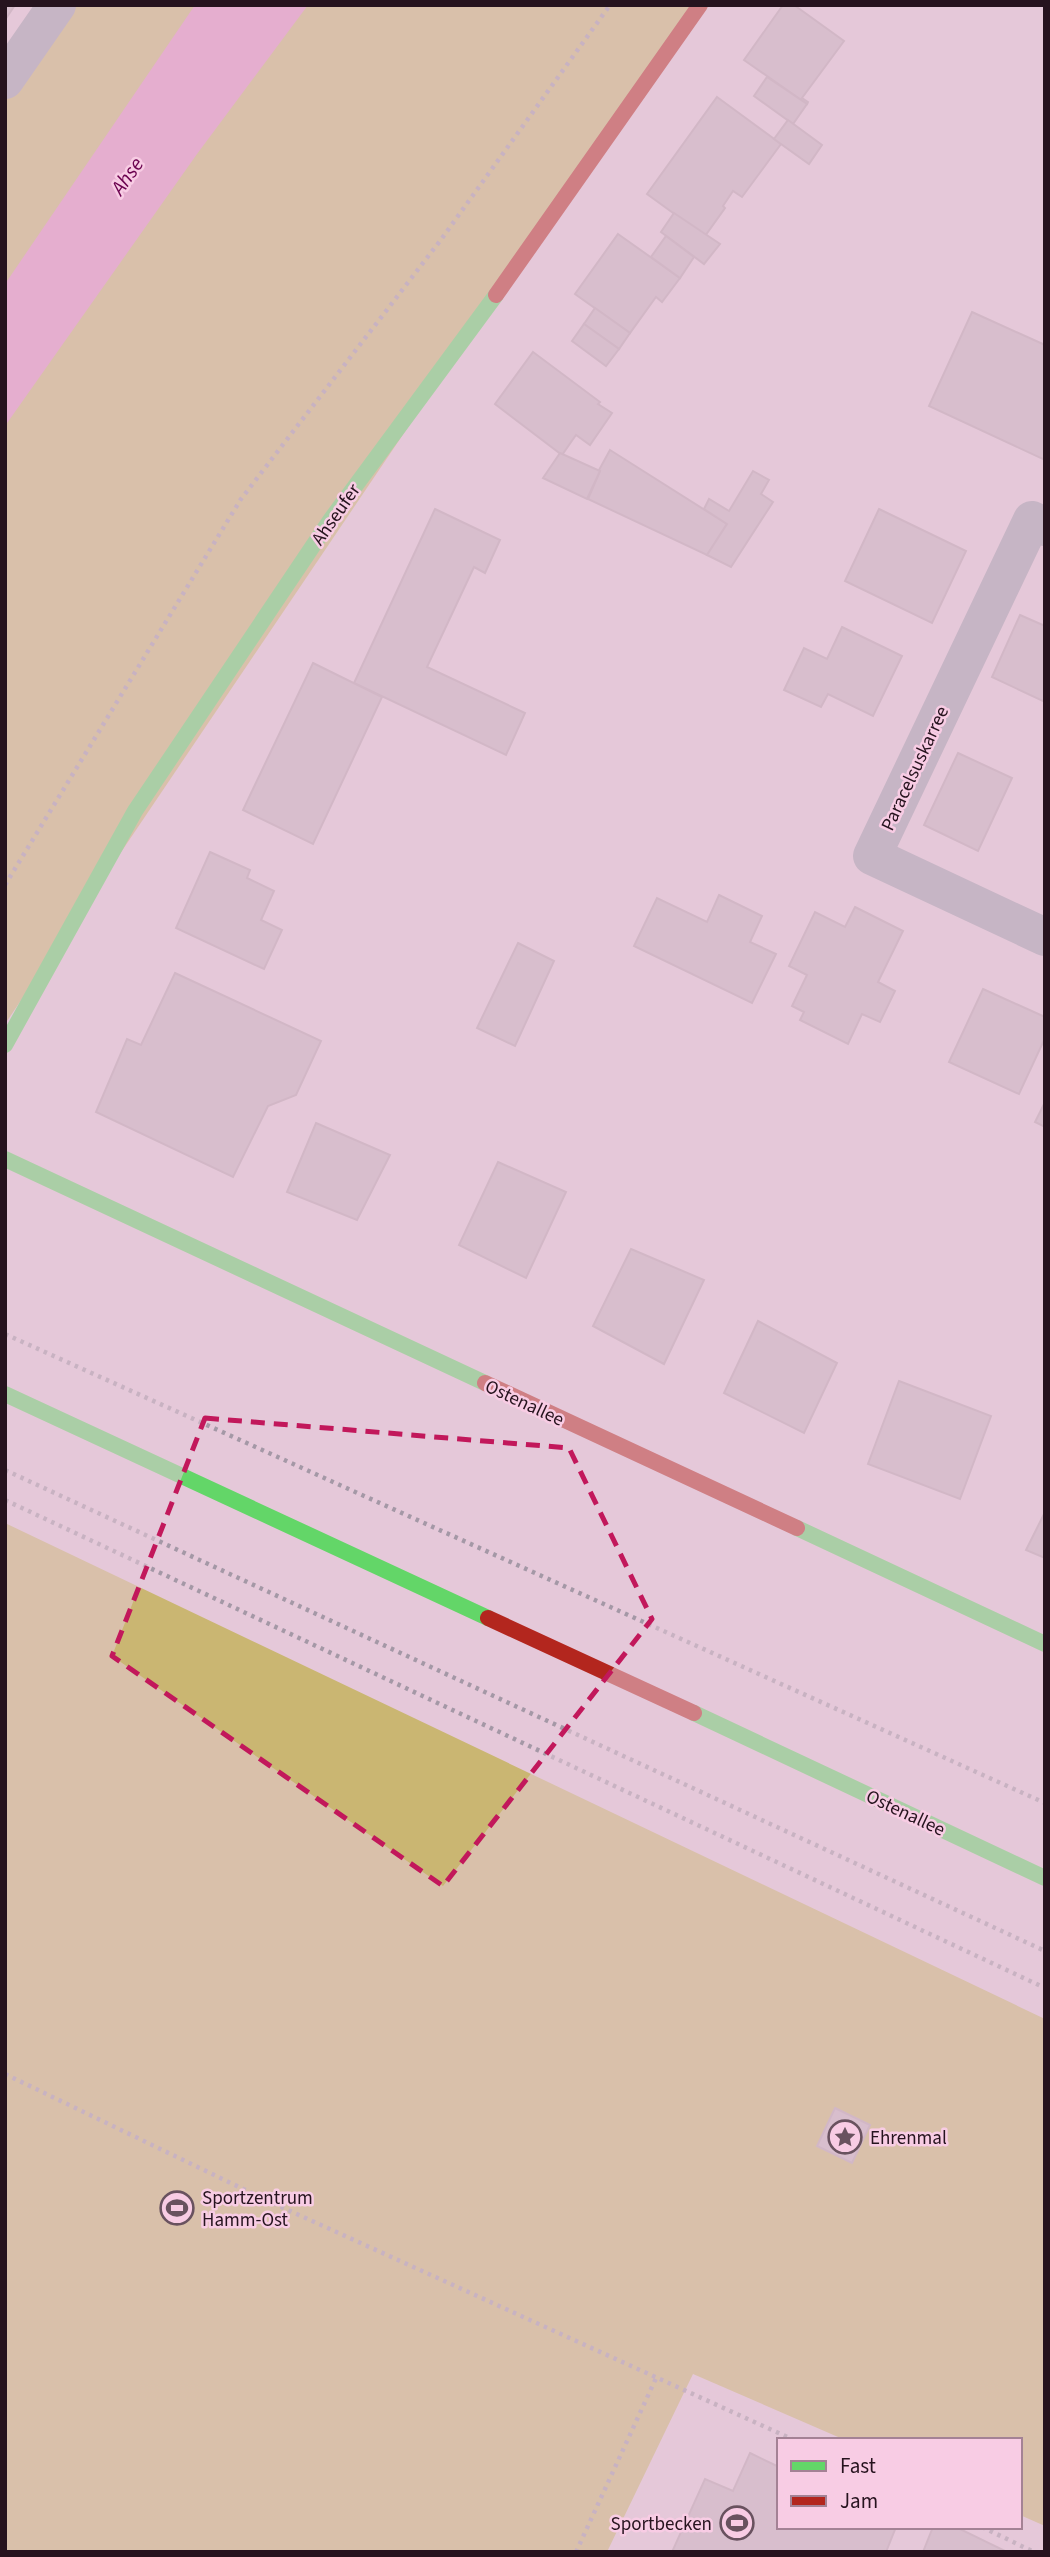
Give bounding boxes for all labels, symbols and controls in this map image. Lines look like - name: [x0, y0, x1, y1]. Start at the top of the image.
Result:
- water label: Ahse: [102, 151, 151, 203]
- street label: Ahseufer: [305, 478, 368, 551]
- street label: Paracelsuskarree: [875, 702, 956, 835]
- street label: Ostenallee: [480, 1373, 568, 1433]
- street label: Ostenallee: [861, 1783, 949, 1843]
- place icon: Ehrenmal: [826, 2118, 864, 2156]
- place label: Ehrenmal: [870, 2125, 947, 2152]
- place label: Sportzentrum Hamm-Ost: [202, 2185, 313, 2234]
- sports icon: Sportzentrum Hamm-Ost: [158, 2189, 196, 2227]
- legend: [777, 2438, 1022, 2529]
- text: Fast: [840, 2451, 876, 2481]
- text: Jam: [840, 2486, 878, 2516]
- sports icon: Sportbecken: [718, 2504, 756, 2542]
- place label: Sportbecken: [611, 2511, 712, 2538]

